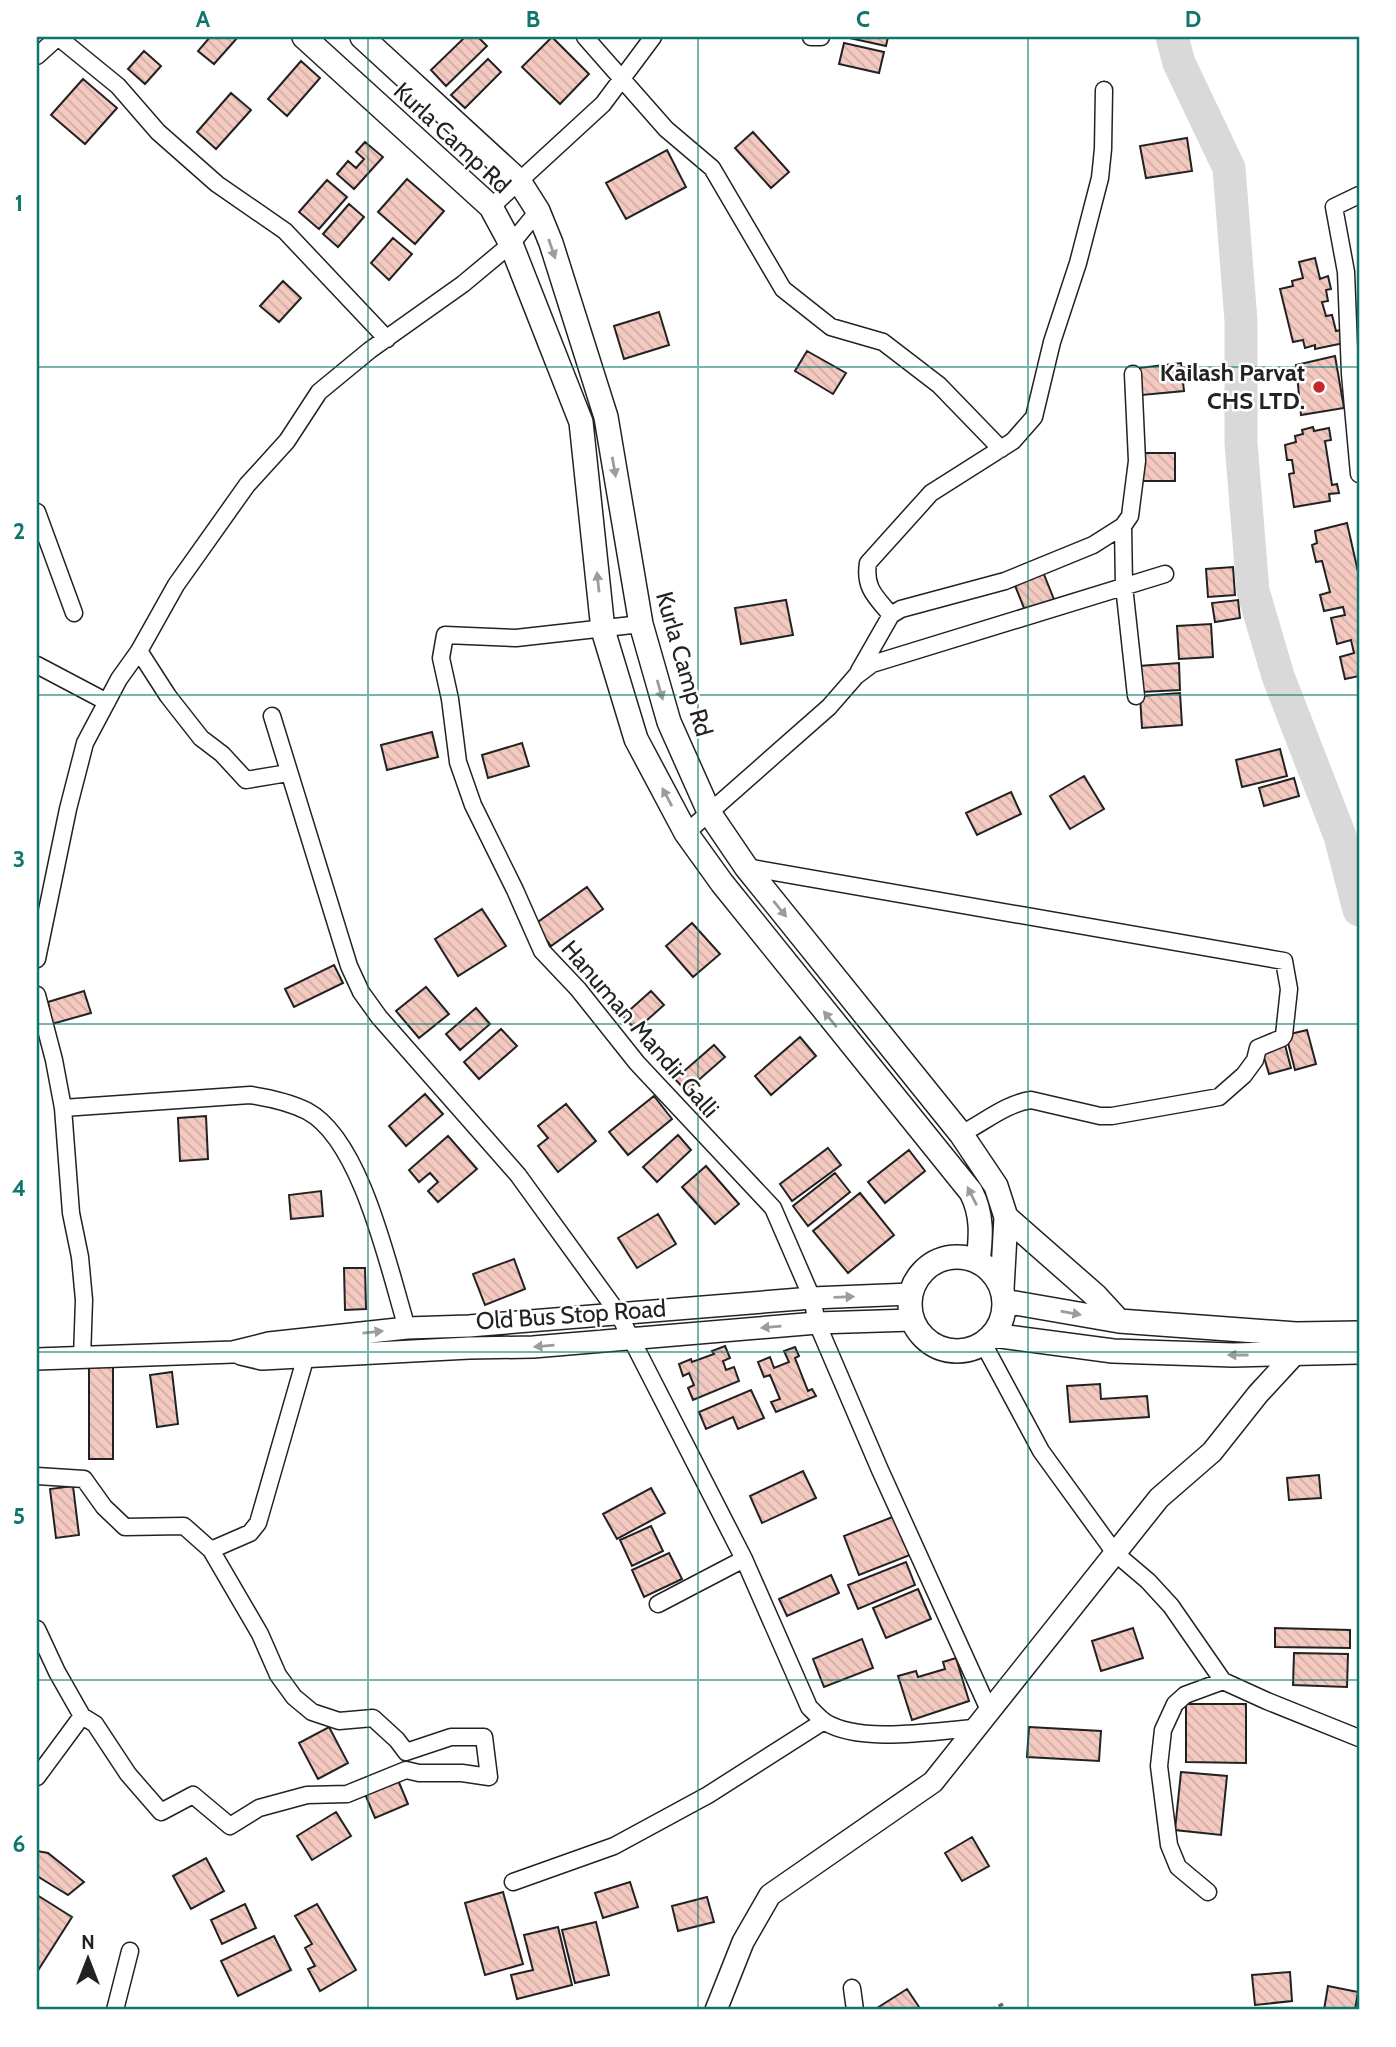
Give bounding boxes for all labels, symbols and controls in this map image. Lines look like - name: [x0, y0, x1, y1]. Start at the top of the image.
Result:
- text: A: [196, 5, 211, 33]
- text: B: [526, 5, 540, 33]
- text: C: [856, 5, 870, 33]
- text: D: [1185, 5, 1201, 33]
- street label: Kurla Camp Rd: [388, 76, 517, 199]
- text: 1: [15, 189, 23, 217]
- one-way arrow: [547, 238, 558, 259]
- place label: Kailash Parvat CHS LTD.: [1160, 358, 1305, 415]
- marker: Kailash Parvat CHS LTD.: [1311, 379, 1327, 395]
- one-way arrow: [609, 456, 620, 478]
- text: 2: [13, 517, 25, 545]
- one-way arrow: [592, 571, 603, 593]
- street label: Kurla Camp Rd: [650, 588, 719, 740]
- one-way arrow: [655, 680, 665, 701]
- one-way arrow: [661, 786, 673, 806]
- text: 3: [13, 845, 25, 873]
- one-way arrow: [772, 900, 787, 917]
- street label: Hanuman Mandir Galli: [556, 934, 725, 1123]
- one-way arrow: [823, 1010, 838, 1028]
- text: 4: [12, 1174, 26, 1202]
- one-way arrow: [966, 1186, 978, 1206]
- one-way arrow: [833, 1291, 855, 1302]
- street label: Old Bus Stop Road: [475, 1293, 667, 1336]
- one-way arrow: [1060, 1308, 1082, 1319]
- one-way arrow: [760, 1322, 782, 1333]
- one-way arrow: [362, 1326, 384, 1337]
- one-way arrow: [533, 1341, 555, 1352]
- one-way arrow: [1227, 1349, 1249, 1361]
- text: 5: [13, 1502, 25, 1530]
- text: 6: [13, 1830, 25, 1858]
- north arrow: [52, 1924, 122, 1994]
- text: N: [81, 1931, 95, 1954]

